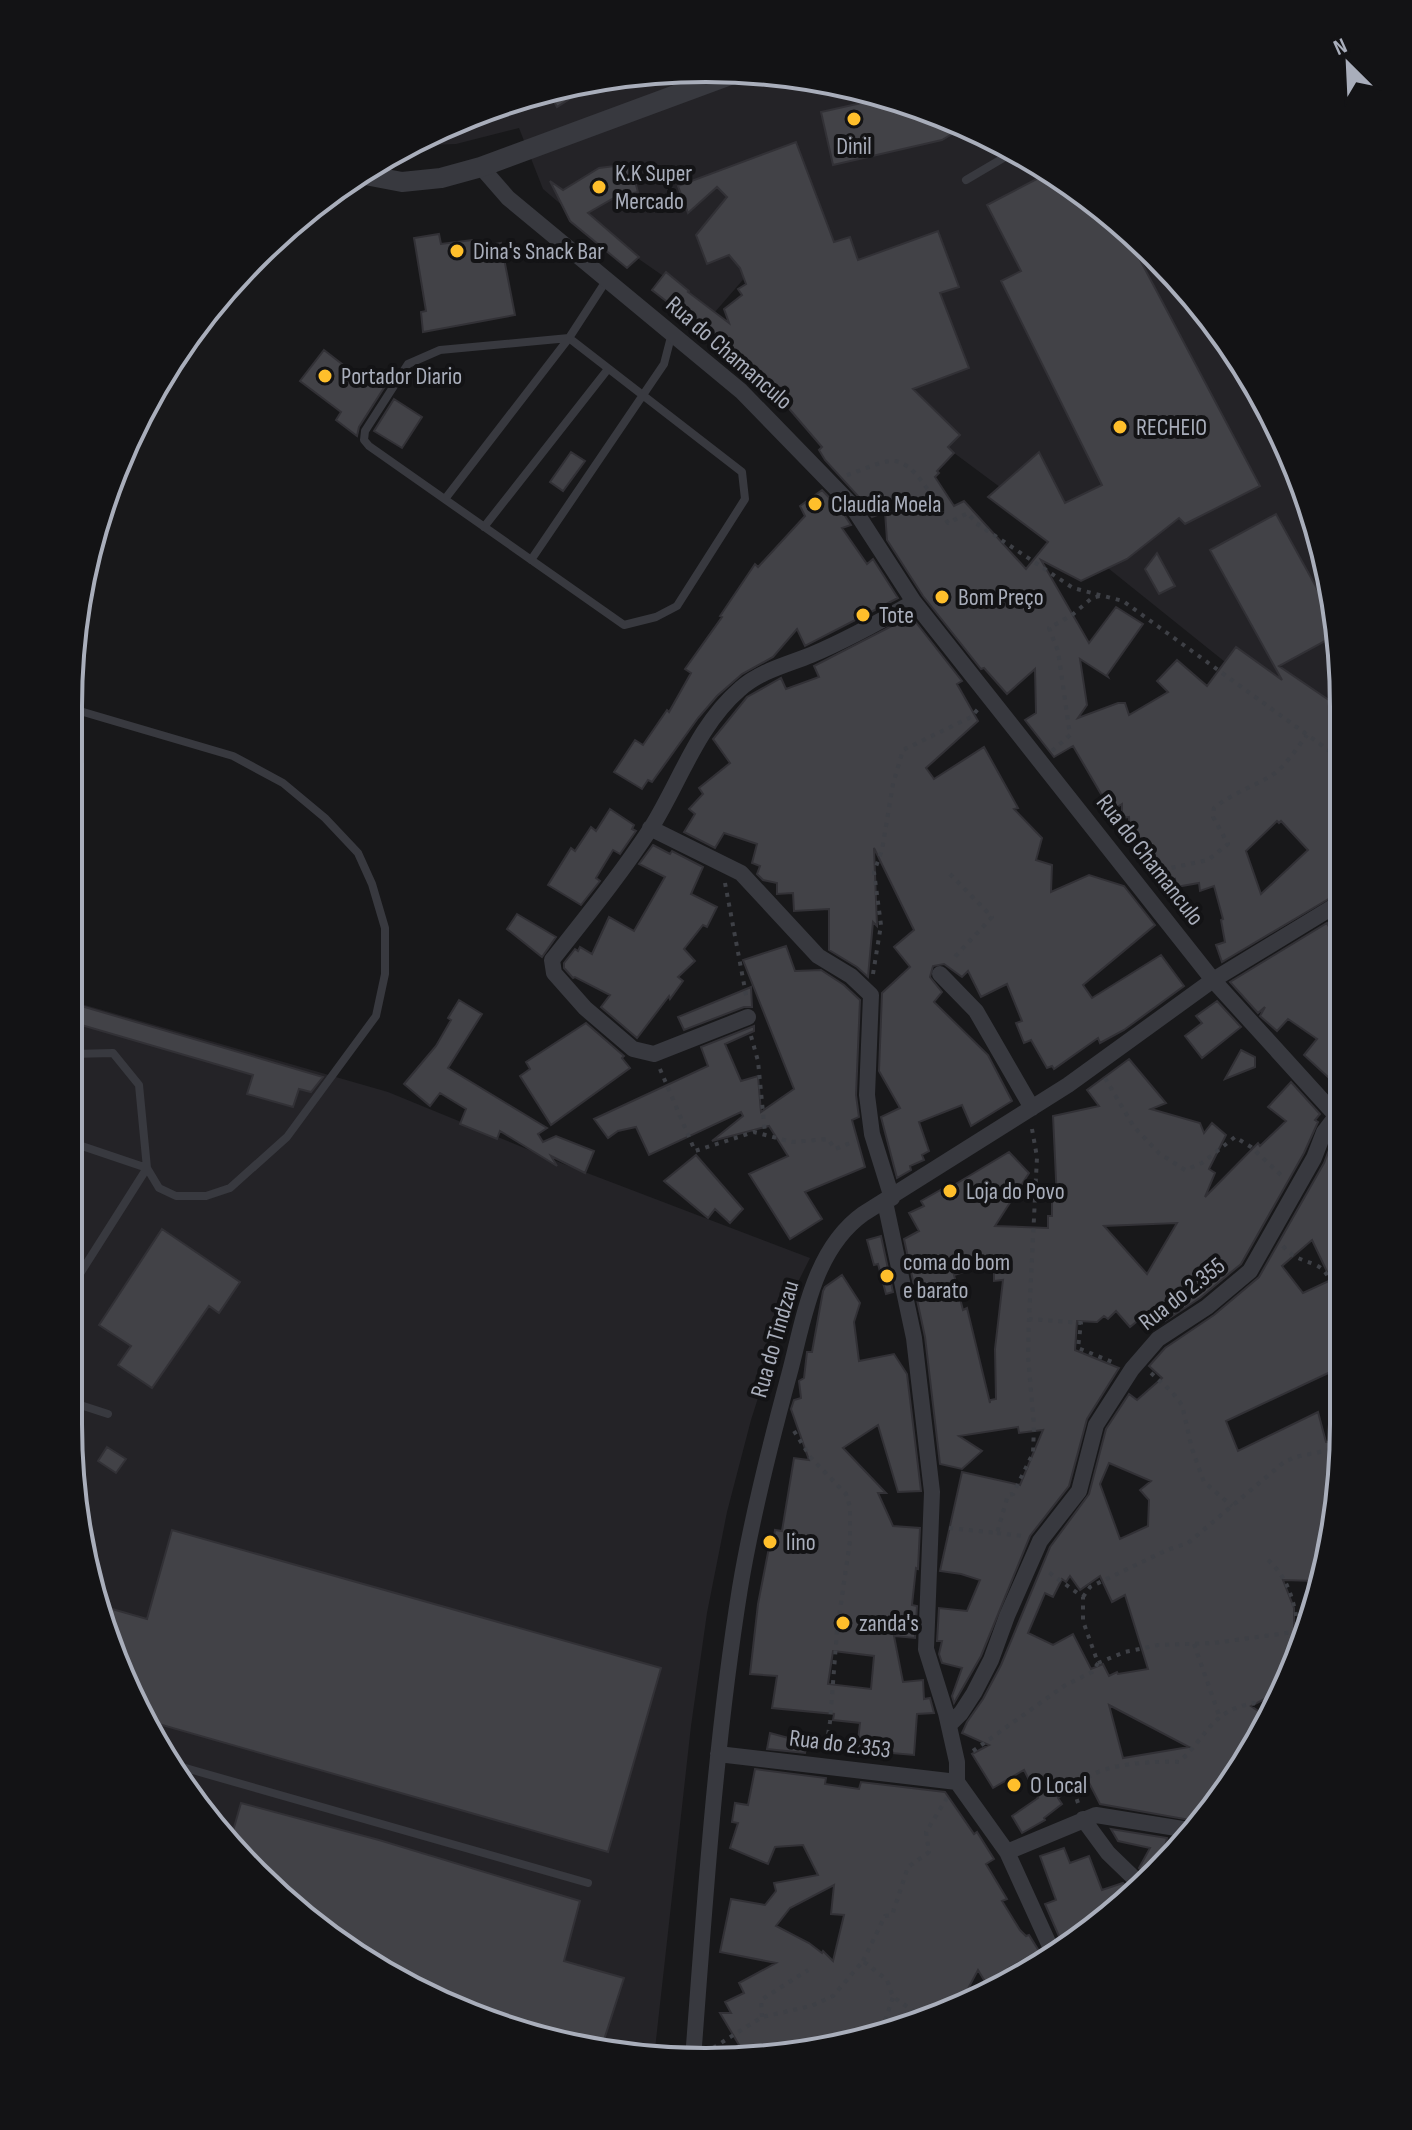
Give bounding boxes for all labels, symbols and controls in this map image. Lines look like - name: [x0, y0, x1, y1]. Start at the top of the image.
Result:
- north arrow: [1308, 24, 1388, 104]
- text: N: [1330, 32, 1351, 62]
- marker: Dinil: [845, 110, 863, 128]
- place label: Dinil: [836, 132, 872, 161]
- place label: K.K Super Mercado: [615, 159, 692, 216]
- marker: K.K Super Mercado: [590, 178, 608, 196]
- place label: Dina's Snack Bar: [473, 237, 604, 266]
- marker: Dina's Snack Bar: [448, 242, 466, 260]
- street label: Rua do Chamanculo: [660, 290, 798, 416]
- place label: Portador Diario: [341, 362, 462, 391]
- marker: Portador Diario: [316, 367, 334, 385]
- place label: RECHEIO: [1136, 413, 1207, 442]
- marker: RECHEIO: [1111, 418, 1129, 436]
- place label: Claudia Moela: [831, 490, 941, 519]
- marker: Claudia Moela: [806, 495, 824, 513]
- place label: Bom Preço: [958, 583, 1044, 612]
- marker: Bom Preço: [933, 588, 951, 606]
- place label: Tote: [879, 601, 914, 630]
- marker: Tote: [854, 606, 872, 624]
- street label: Rua do Chamanculo: [1090, 789, 1210, 931]
- place label: Loja do Povo: [966, 1177, 1065, 1206]
- marker: Loja do Povo: [941, 1182, 959, 1200]
- place label: coma do bom e barato: [903, 1248, 1010, 1305]
- street label: Rua do 2.355: [1133, 1251, 1231, 1337]
- marker: coma do bom e barato: [878, 1267, 896, 1285]
- street label: Rua do Tindzau: [744, 1277, 806, 1401]
- place label: lino: [786, 1528, 816, 1557]
- marker: lino: [761, 1533, 779, 1551]
- place label: zanda's: [859, 1609, 919, 1638]
- marker: zanda's: [834, 1614, 852, 1632]
- street label: Rua do 2.353: [788, 1723, 892, 1765]
- place label: O Local: [1030, 1771, 1087, 1800]
- marker: O Local: [1005, 1776, 1023, 1794]

